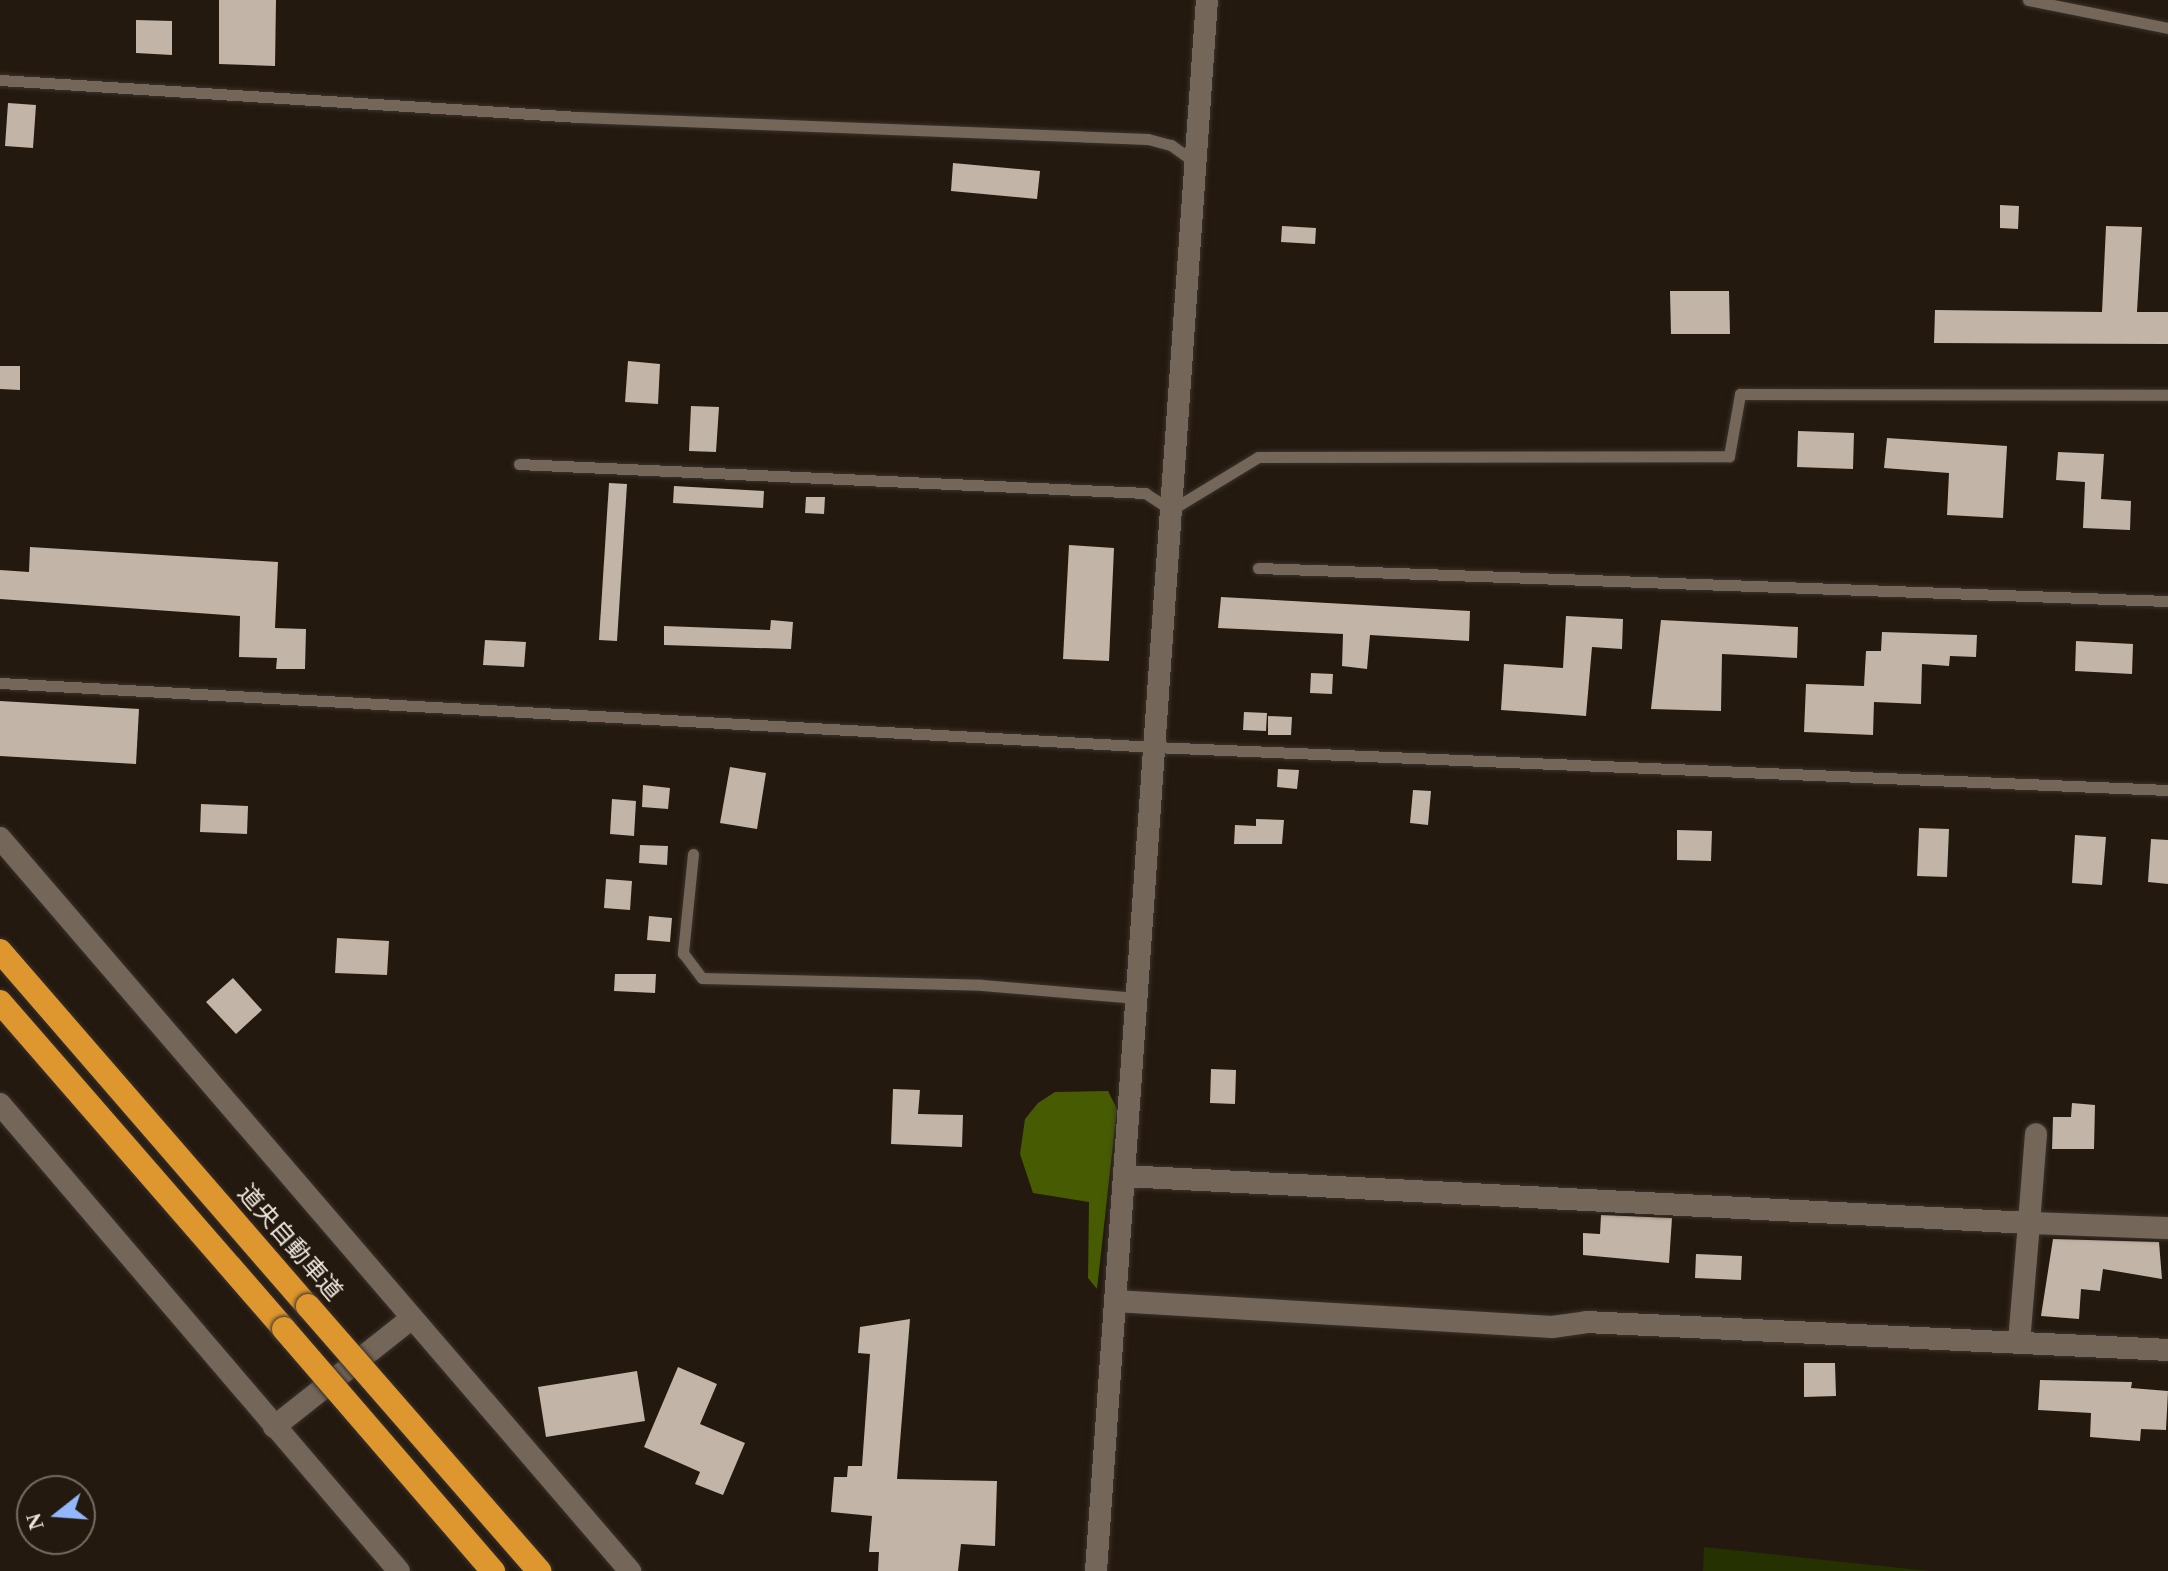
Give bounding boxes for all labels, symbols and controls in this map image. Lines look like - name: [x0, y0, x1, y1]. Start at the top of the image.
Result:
- street label: 道央自動車道: [232, 1179, 348, 1307]
- north arrow: [16, 1475, 96, 1555]
- text: N: [20, 1510, 49, 1533]

